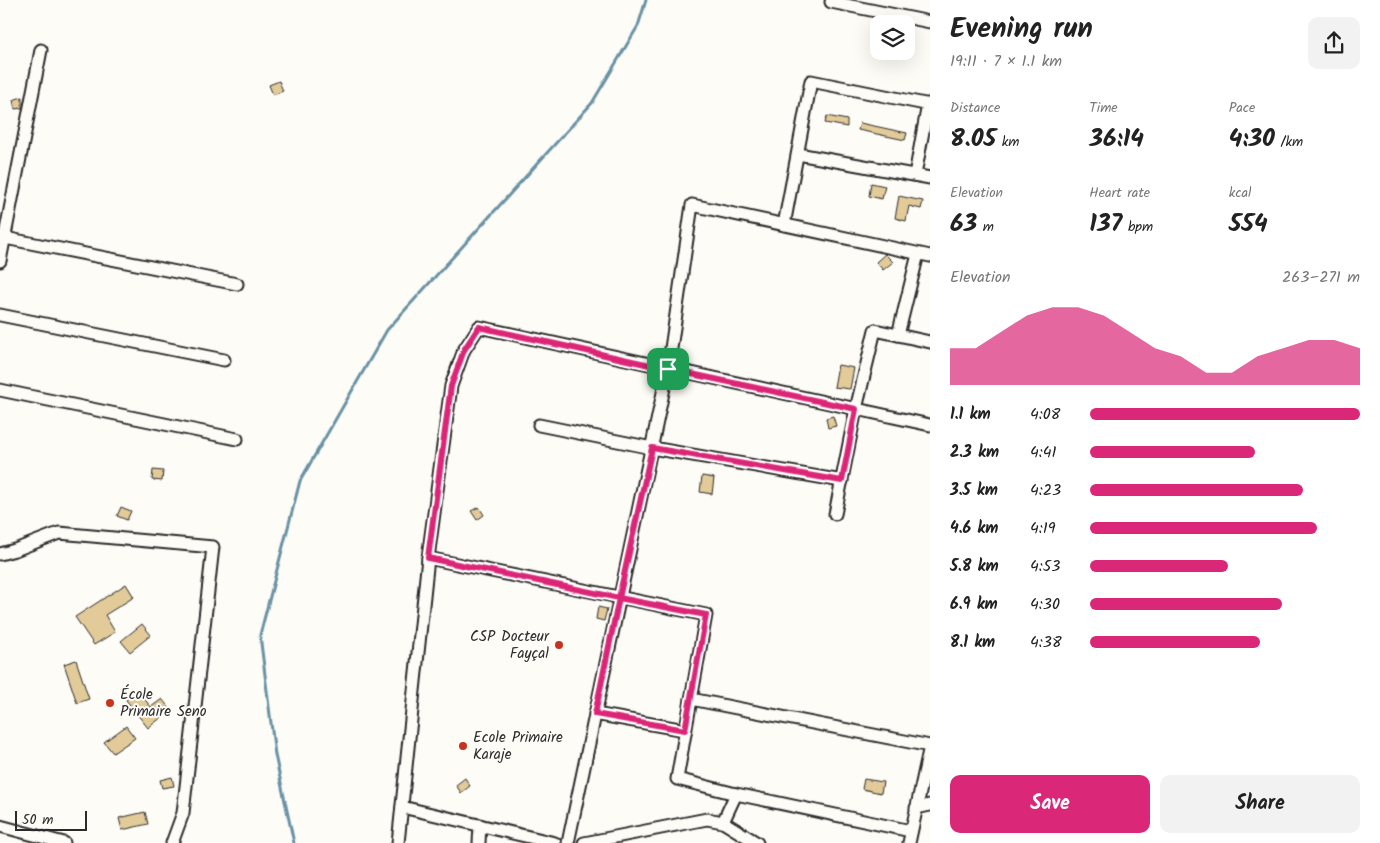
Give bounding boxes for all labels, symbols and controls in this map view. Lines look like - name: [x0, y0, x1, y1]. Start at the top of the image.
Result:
- text: Evening run: [950, 7, 1093, 52]
- map controls: [870, 15, 915, 60]
- button: layers: [870, 15, 915, 60]
- button: share: [1308, 17, 1360, 69]
- text: 19:11 · 7 × 1.1 km: [950, 49, 1062, 74]
- text: Distance: [950, 97, 1000, 119]
- text: Time: [1089, 97, 1118, 119]
- text: Pace: [1229, 97, 1255, 119]
- text: 8.05: [950, 119, 996, 159]
- text: 36:14: [1089, 119, 1144, 159]
- text: 4:30: [1229, 119, 1275, 159]
- text: km: [996, 131, 1019, 153]
- text: /km: [1275, 131, 1303, 153]
- text: Elevation: [950, 182, 1003, 204]
- text: Heart rate: [1089, 182, 1150, 204]
- text: kcal: [1229, 182, 1251, 204]
- text: 63: [950, 204, 977, 244]
- text: 137: [1089, 204, 1122, 244]
- text: 554: [1229, 204, 1268, 244]
- text: m: [977, 216, 994, 238]
- text: bpm: [1122, 216, 1153, 238]
- text: Elevation: [950, 265, 1011, 290]
- text: 263–271 m: [1282, 265, 1360, 290]
- pin: [647, 348, 689, 390]
- icon: arrive: [654, 355, 682, 383]
- text: 1.1 km: [950, 402, 991, 427]
- text: 4:08: [1030, 402, 1060, 427]
- text: 2.3 km: [950, 440, 999, 465]
- text: 4:41: [1030, 440, 1057, 465]
- text: 3.5 km: [950, 478, 998, 503]
- text: 4:23: [1030, 478, 1061, 503]
- text: 4.6 km: [950, 516, 998, 541]
- text: 4:19: [1030, 516, 1056, 541]
- text: 5.8 km: [950, 554, 998, 579]
- text: 4:53: [1030, 554, 1060, 579]
- text: 6.9 km: [950, 592, 998, 617]
- text: 4:30: [1030, 592, 1060, 617]
- place label: CSP Docteur Fayçal: [470, 625, 550, 666]
- text: 8.1 km: [950, 630, 995, 655]
- text: 4:38: [1030, 630, 1062, 655]
- marker: CSP Docteur Fayçal: [553, 639, 565, 651]
- place label: École Primaire Seno: [120, 683, 207, 724]
- marker: École Primaire Seno: [104, 697, 116, 709]
- place label: Ecole Primaire Karaje: [473, 726, 563, 767]
- marker: Ecole Primaire Karaje: [457, 740, 469, 752]
- button: Save: [950, 775, 1150, 833]
- button: Share: [1160, 775, 1360, 833]
- scale bar: [15, 808, 88, 831]
- text: 50 m: [22, 809, 53, 831]

